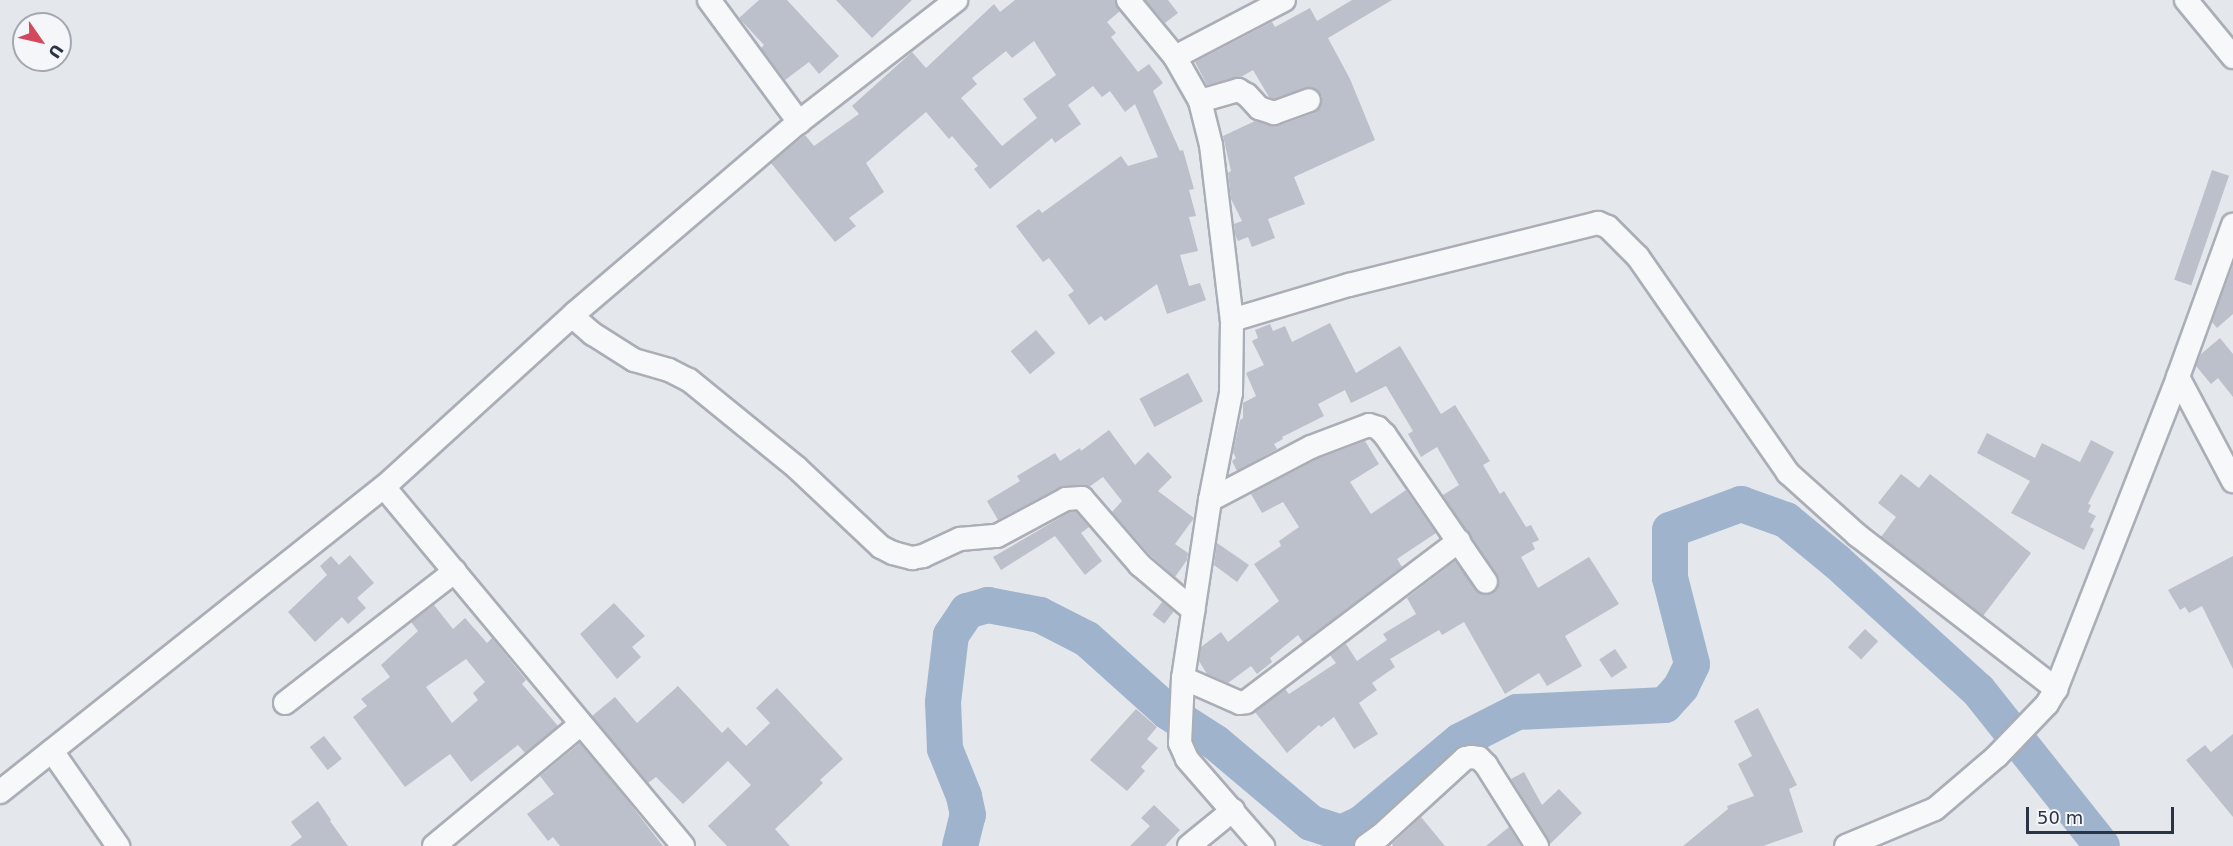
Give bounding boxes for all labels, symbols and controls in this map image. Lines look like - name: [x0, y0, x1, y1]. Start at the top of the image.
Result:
- north arrow: [12, 12, 72, 72]
- text: U: [44, 41, 67, 62]
- scale bar: [2029, 795, 2178, 833]
- text: 50 m: [2037, 807, 2083, 828]

